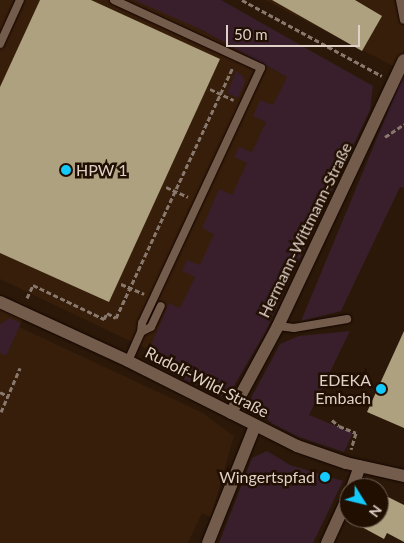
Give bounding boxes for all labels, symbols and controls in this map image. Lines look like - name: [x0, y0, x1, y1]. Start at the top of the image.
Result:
- scale bar: [229, 15, 363, 47]
- text: 50 m: [234, 25, 268, 43]
- street label: Hermann-Wittmann-Straße: [254, 139, 356, 321]
- place label: HPW 1: [76, 160, 128, 180]
- marker: HPW 1: [60, 164, 72, 176]
- street label: Rudolf-Wild-Straße: [142, 343, 272, 421]
- place label: EDEKA Embach: [315, 370, 371, 408]
- marker: EDEKA Embach: [375, 383, 387, 395]
- place label: Wingertspfad: [219, 467, 315, 487]
- marker: Wingertspfad: [319, 471, 331, 483]
- north arrow: [339, 478, 389, 528]
- text: N: [366, 502, 386, 521]

